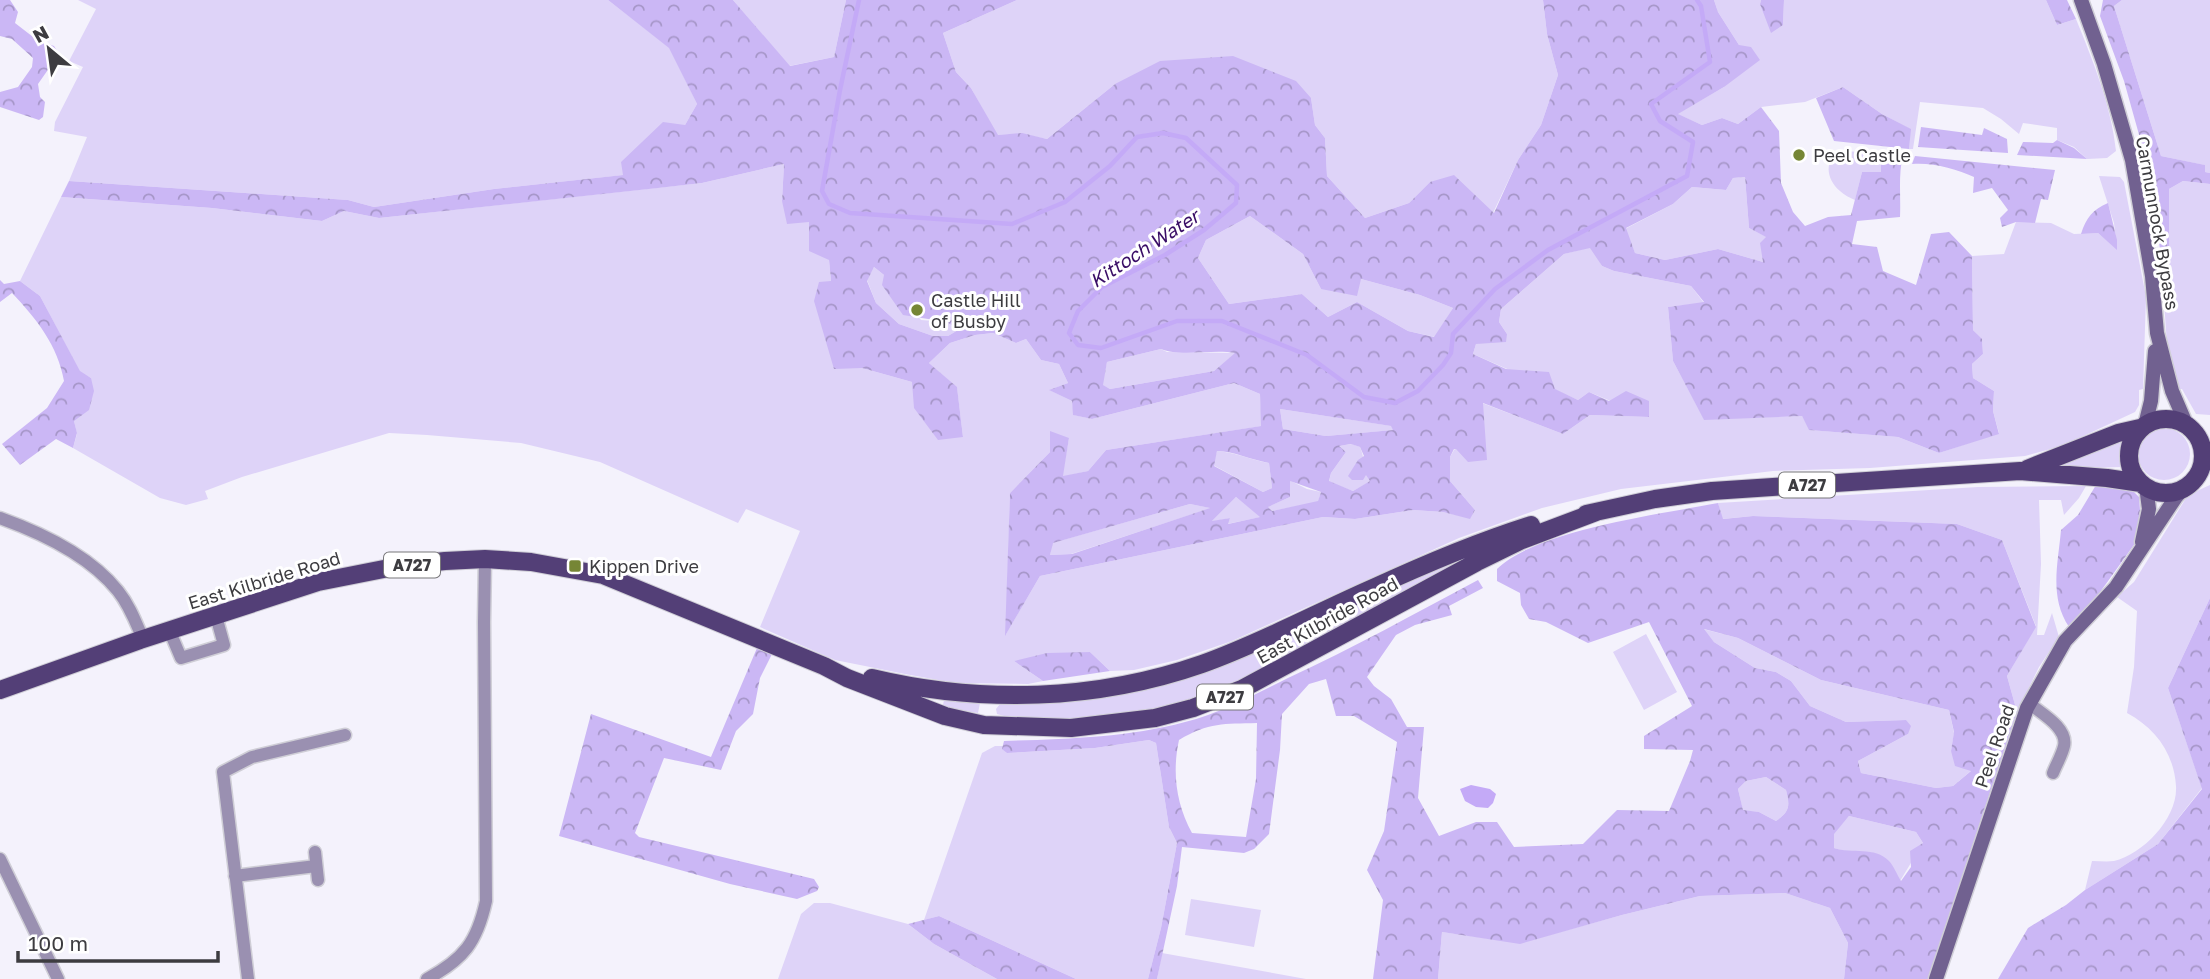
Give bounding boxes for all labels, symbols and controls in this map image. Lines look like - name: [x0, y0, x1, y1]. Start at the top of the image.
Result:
- north arrow: [14, 14, 84, 84]
- text: N: [29, 20, 52, 47]
- street label: Carmunnock Bypass: [2132, 134, 2184, 312]
- place label: Peel Castle: [1813, 144, 1911, 166]
- marker: Peel Castle: [1791, 147, 1807, 163]
- water label: Kittoch Water: [1085, 203, 1205, 292]
- place label: Castle Hill of Busby: [931, 289, 1021, 332]
- marker: Castle Hill of Busby: [909, 302, 925, 318]
- road number: A727: [1779, 472, 1835, 498]
- street label: East Kilbride Road: [185, 546, 343, 614]
- road number: A727: [384, 552, 440, 578]
- place label: Kippen Drive: [589, 555, 699, 577]
- marker: Kippen Drive: [567, 558, 583, 574]
- street label: East Kilbride Road: [1252, 572, 1402, 668]
- road number: A727: [1197, 684, 1253, 710]
- street label: Peel Road: [1969, 701, 2019, 791]
- scale bar: [18, 920, 217, 964]
- text: 100 m: [28, 930, 88, 956]

